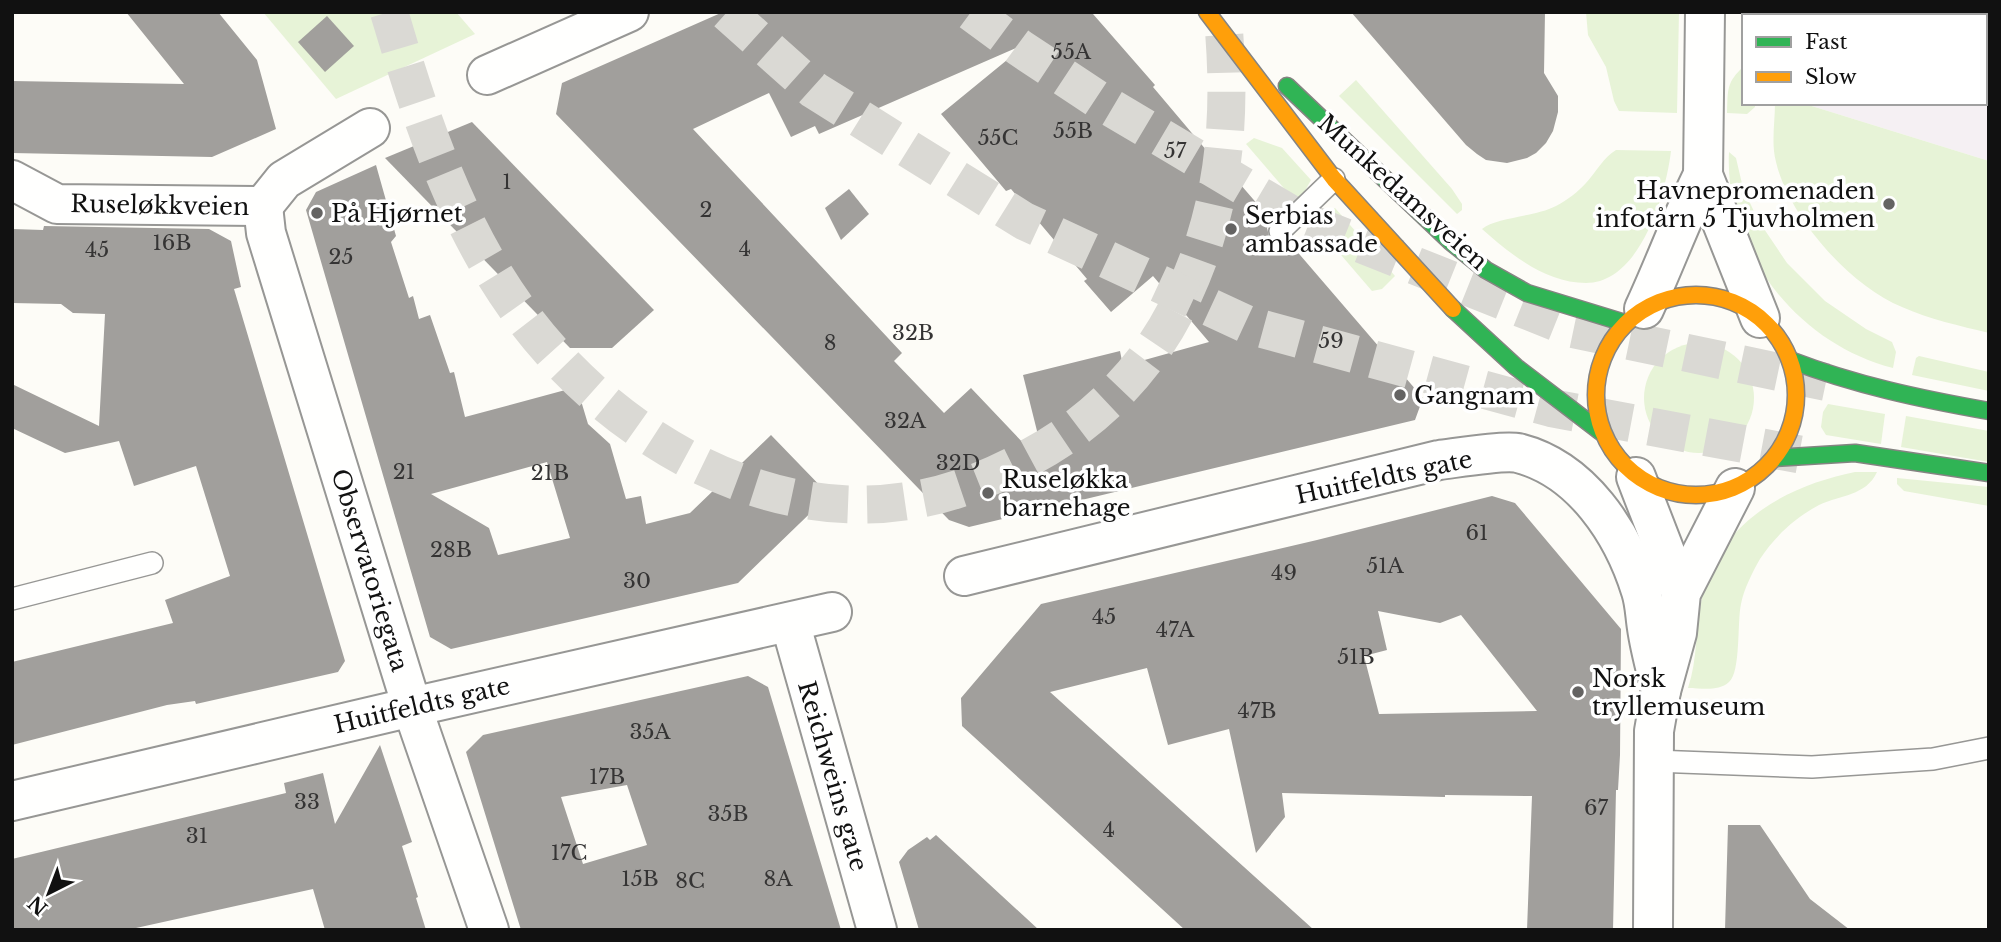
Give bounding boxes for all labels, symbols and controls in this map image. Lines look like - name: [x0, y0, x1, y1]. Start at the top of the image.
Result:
- legend: [1742, 14, 1987, 105]
- text: Fast: [1805, 29, 1847, 55]
- house number: 55A: [1051, 39, 1092, 65]
- text: Slow: [1805, 64, 1857, 90]
- street label: Munkedamsveien: [1312, 108, 1494, 276]
- house number: 55B: [1053, 118, 1093, 144]
- house number: 55C: [978, 125, 1018, 151]
- house number: 57: [1164, 138, 1187, 164]
- house number: 1: [502, 169, 512, 195]
- place label: Havnepromenaden infotårn 5 Tjuvholmen: [1595, 176, 1875, 233]
- street label: Ruseløkkveien: [70, 189, 250, 221]
- marker: Havnepromenaden infotårn 5 Tjuvholmen: [1881, 196, 1897, 212]
- house number: 2: [700, 197, 712, 223]
- place label: På Hjørnet: [331, 199, 463, 228]
- place label: Serbias ambassade: [1245, 201, 1378, 258]
- marker: På Hjørnet: [309, 205, 325, 221]
- marker: Serbias ambassade: [1223, 221, 1239, 237]
- house number: 16B: [153, 230, 191, 256]
- house number: 4: [739, 236, 751, 262]
- house number: 45: [85, 237, 109, 263]
- house number: 25: [329, 244, 353, 270]
- house number: 32B: [892, 320, 934, 346]
- house number: 59: [1318, 328, 1344, 354]
- house number: 8: [824, 330, 836, 356]
- place label: Gangnam: [1414, 381, 1535, 410]
- marker: Gangnam: [1392, 387, 1408, 403]
- house number: 32A: [884, 408, 927, 434]
- street label: Huitfeldts gate: [1293, 444, 1475, 510]
- house number: 32D: [936, 450, 980, 476]
- house number: 21: [393, 459, 415, 485]
- house number: 21B: [531, 460, 569, 486]
- street label: Observatoriegata: [325, 465, 415, 676]
- place label: Ruseløkka barnehage: [1001, 465, 1131, 522]
- marker: Ruseløkka barnehage: [980, 485, 996, 501]
- house number: 61: [1466, 520, 1488, 546]
- house number: 28B: [430, 537, 472, 563]
- house number: 51A: [1366, 553, 1405, 579]
- house number: 49: [1271, 560, 1297, 586]
- house number: 30: [623, 568, 651, 594]
- house number: 45: [1092, 604, 1116, 630]
- house number: 47A: [1156, 617, 1195, 643]
- house number: 51B: [1337, 644, 1375, 670]
- place label: Norsk tryllemuseum: [1592, 664, 1766, 721]
- street label: Huitfeldts gate: [331, 671, 513, 739]
- street label: Reichweins gate: [792, 678, 874, 874]
- marker: Norsk tryllemuseum: [1570, 684, 1586, 700]
- house number: 47B: [1238, 698, 1276, 724]
- house number: 35A: [629, 719, 671, 745]
- house number: 17B: [589, 764, 625, 790]
- house number: 33: [294, 789, 320, 815]
- house number: 67: [1584, 795, 1608, 821]
- house number: 35B: [708, 801, 748, 827]
- house number: 4: [1103, 817, 1115, 843]
- house number: 31: [186, 823, 208, 849]
- house number: 17C: [551, 840, 587, 866]
- north arrow: [14, 858, 84, 928]
- house number: 15B: [621, 866, 659, 892]
- house number: 8A: [764, 866, 793, 892]
- house number: 8C: [675, 868, 705, 894]
- text: N: [24, 891, 52, 920]

